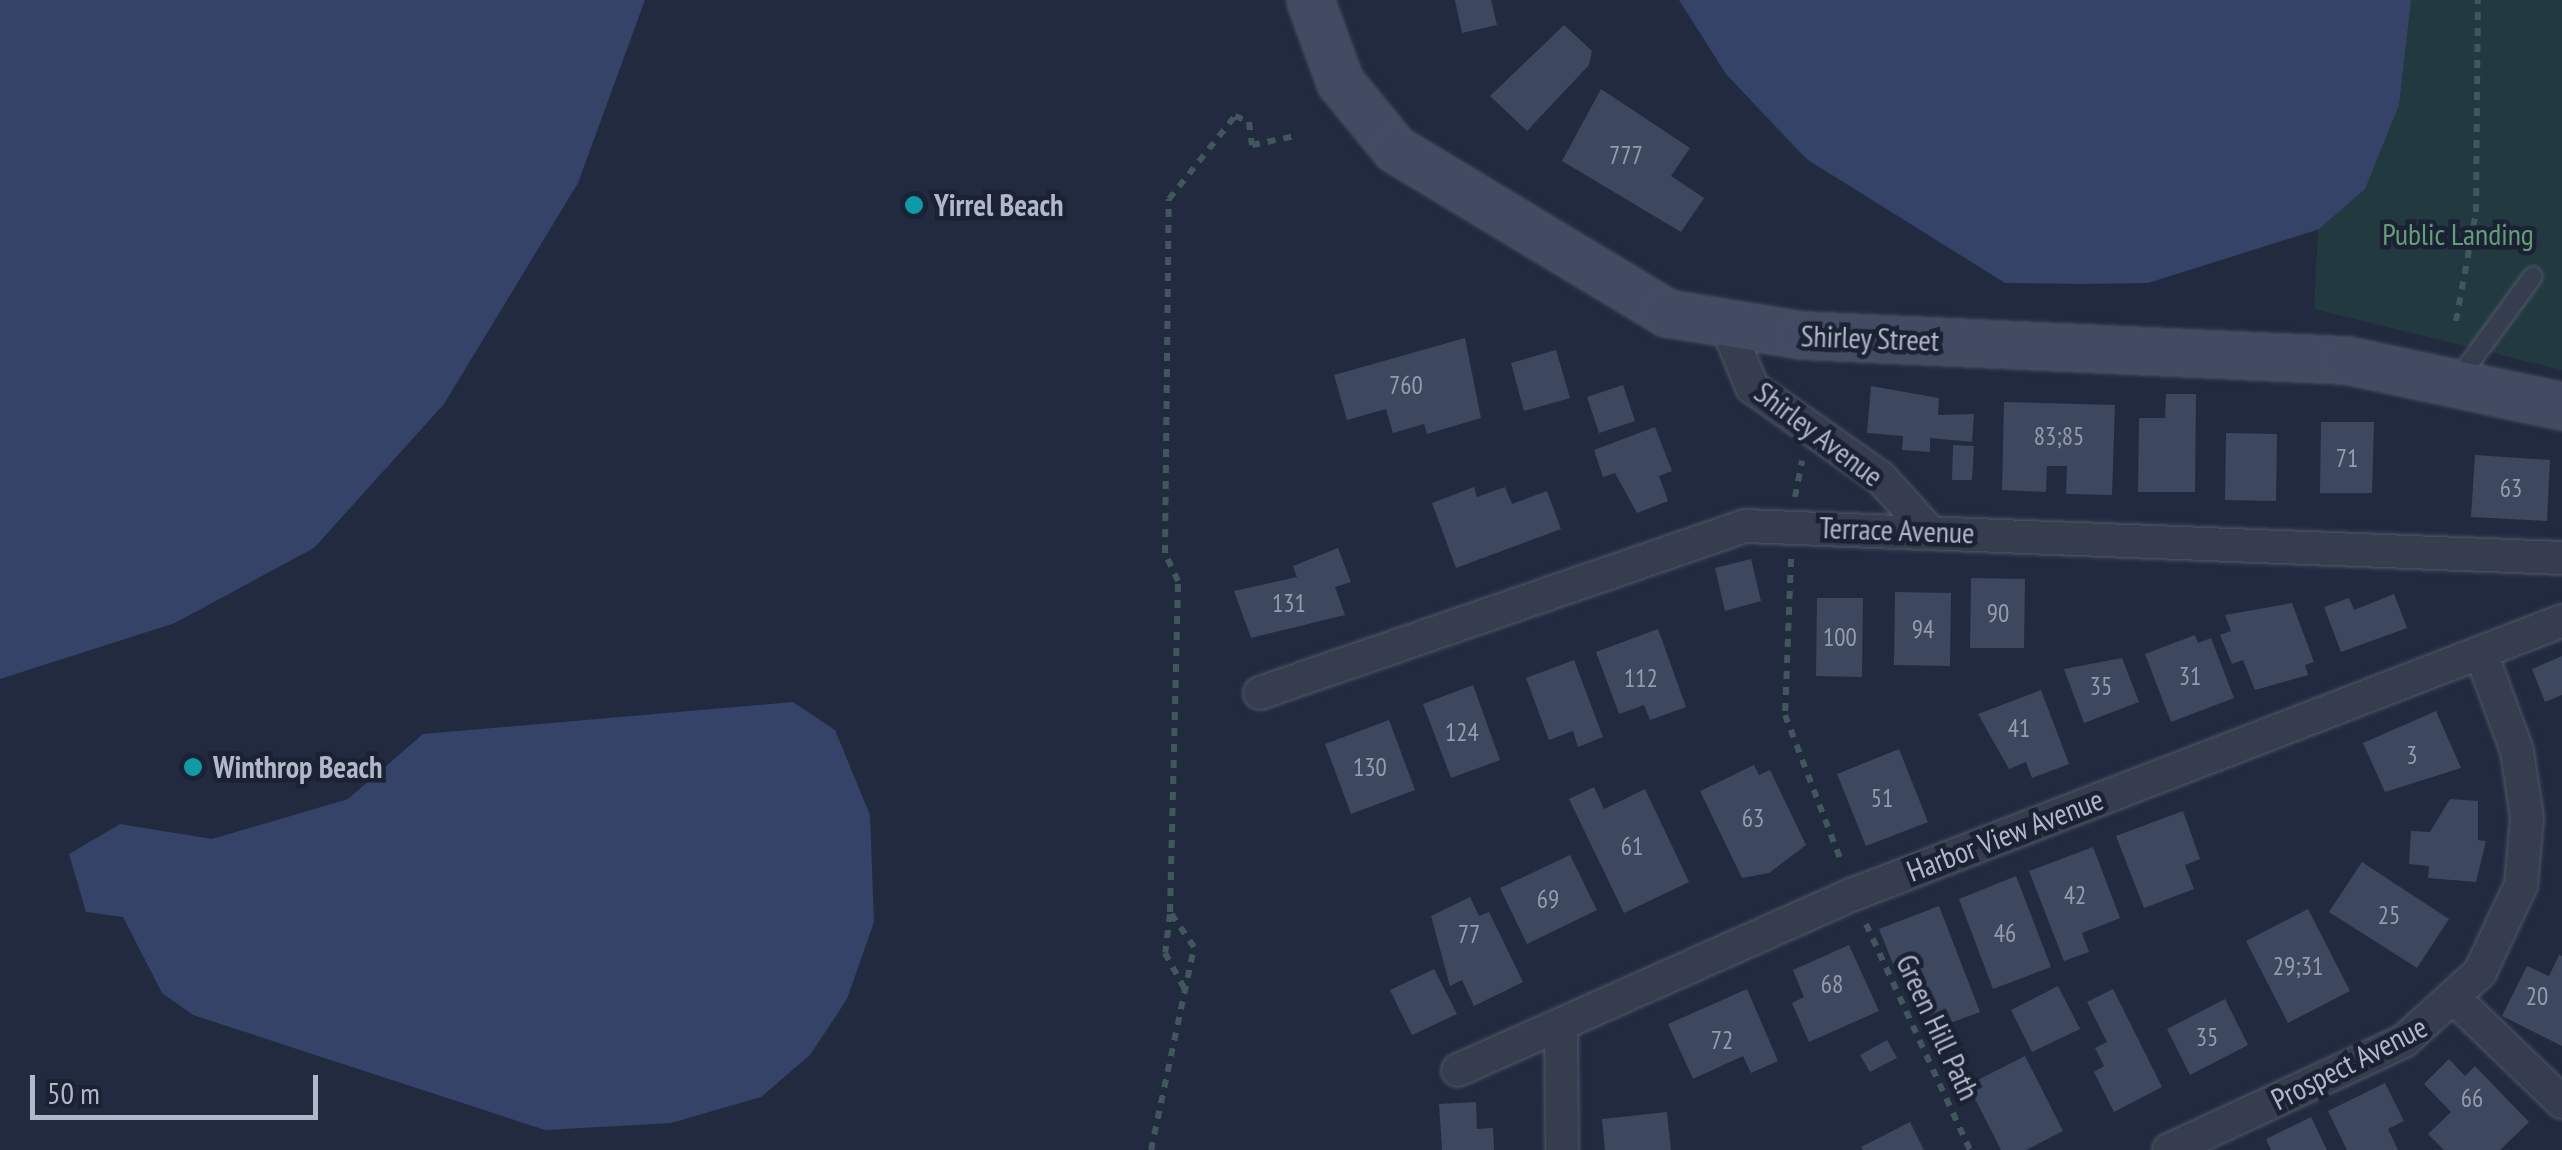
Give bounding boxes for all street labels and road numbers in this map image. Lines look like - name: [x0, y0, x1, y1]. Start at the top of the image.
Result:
- street label: Shirley Street: [1800, 318, 1940, 358]
- street label: Shirley Avenue: [1747, 374, 1891, 494]
- street label: Terrace Avenue: [1818, 509, 1976, 551]
- street label: Harbor View Avenue: [1901, 781, 2109, 889]
- street label: Green Hill Path: [1889, 949, 1987, 1105]
- street label: Prospect Avenue: [2265, 1008, 2433, 1118]

